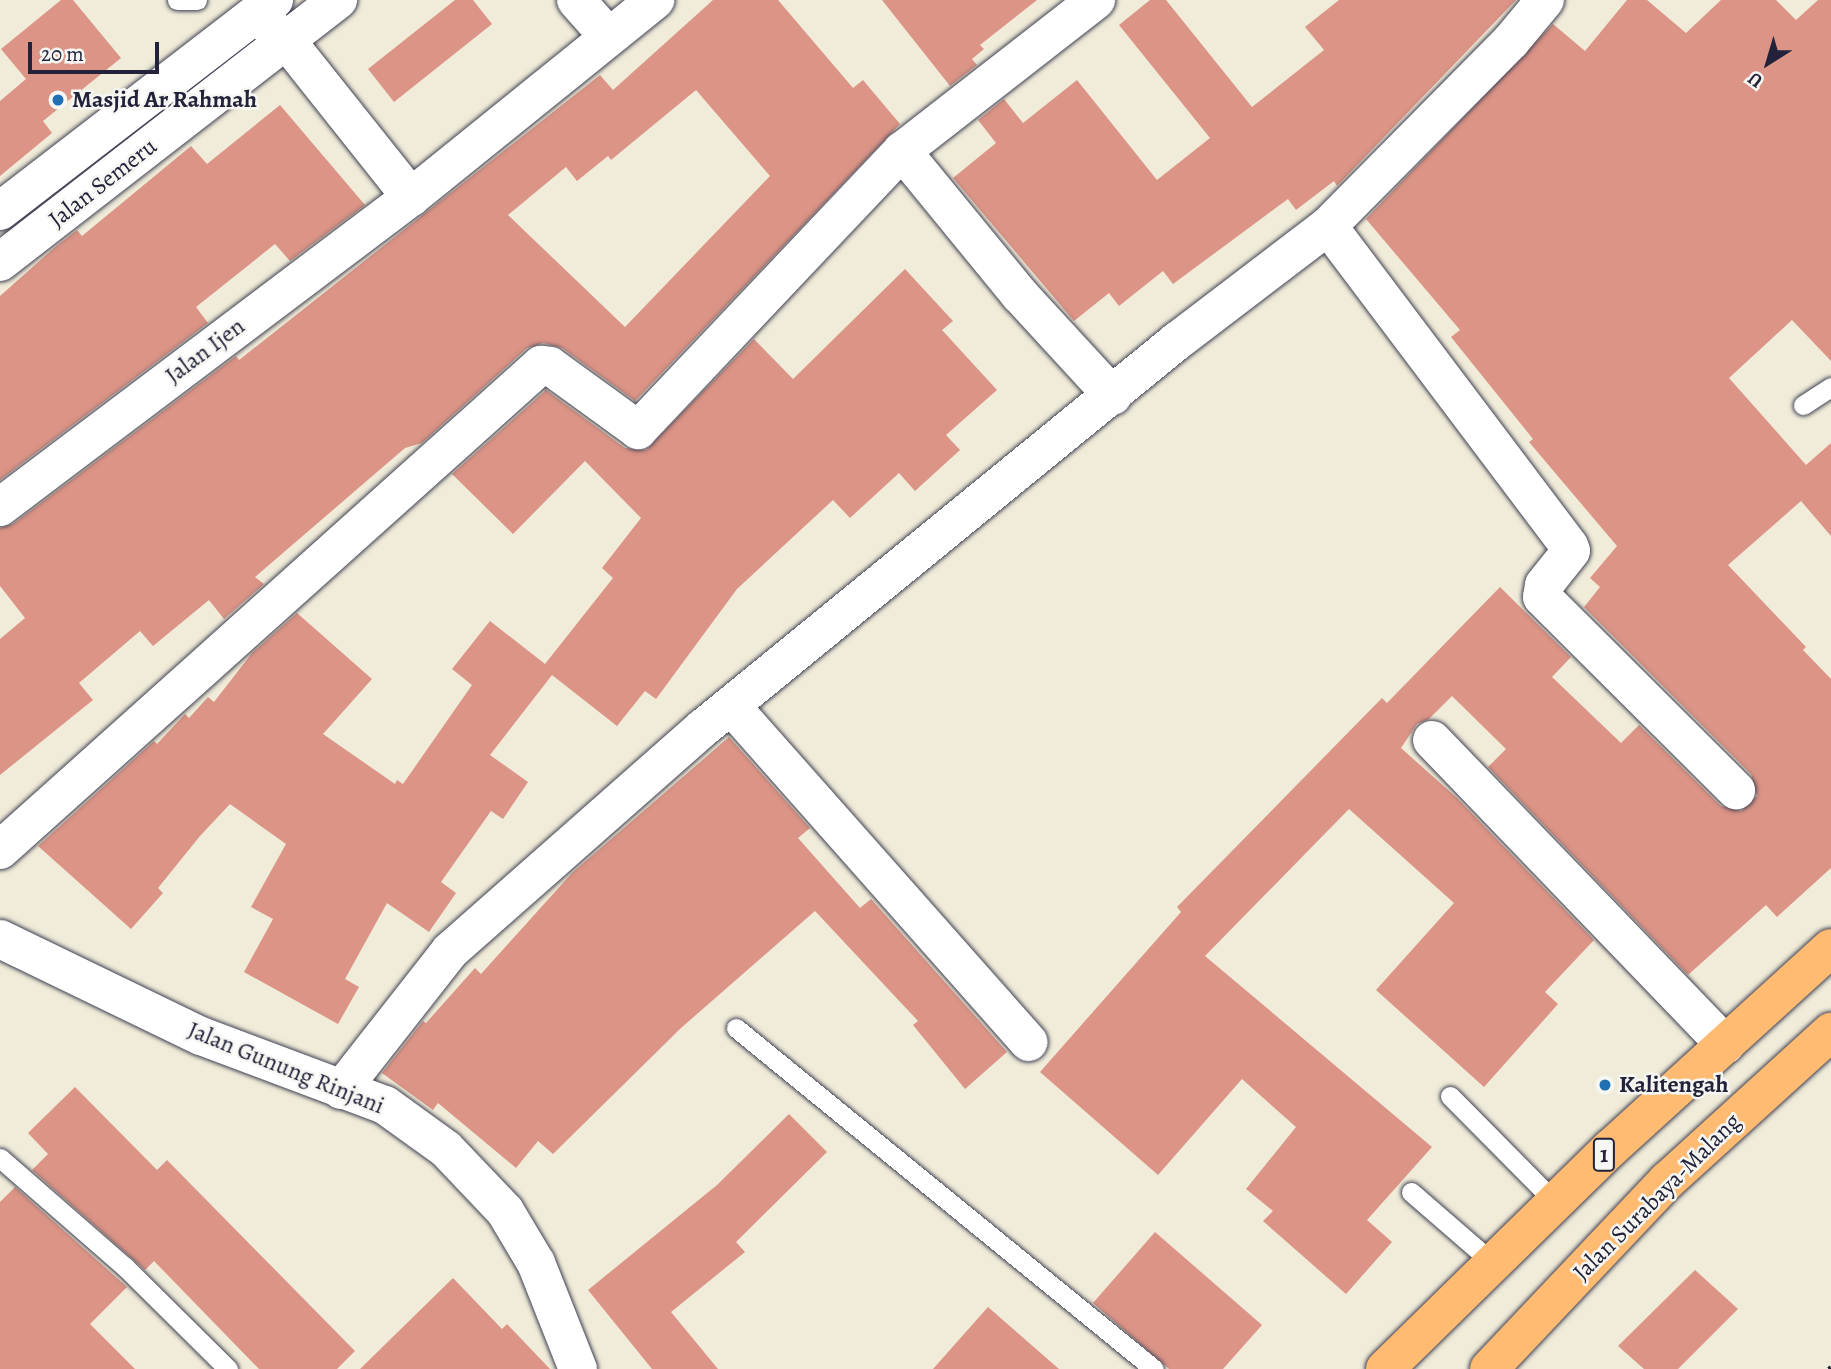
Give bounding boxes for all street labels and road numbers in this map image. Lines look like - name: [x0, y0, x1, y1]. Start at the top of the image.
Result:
- street label: Jalan Semeru: [43, 132, 163, 234]
- street label: Jalan Ijen: [160, 312, 250, 390]
- street label: Jalan Gunung Rinjani: [184, 1015, 388, 1121]
- street label: Jalan Surabaya-Malang: [1567, 1107, 1747, 1287]
- road number: 1: [1592, 1136, 1616, 1174]

